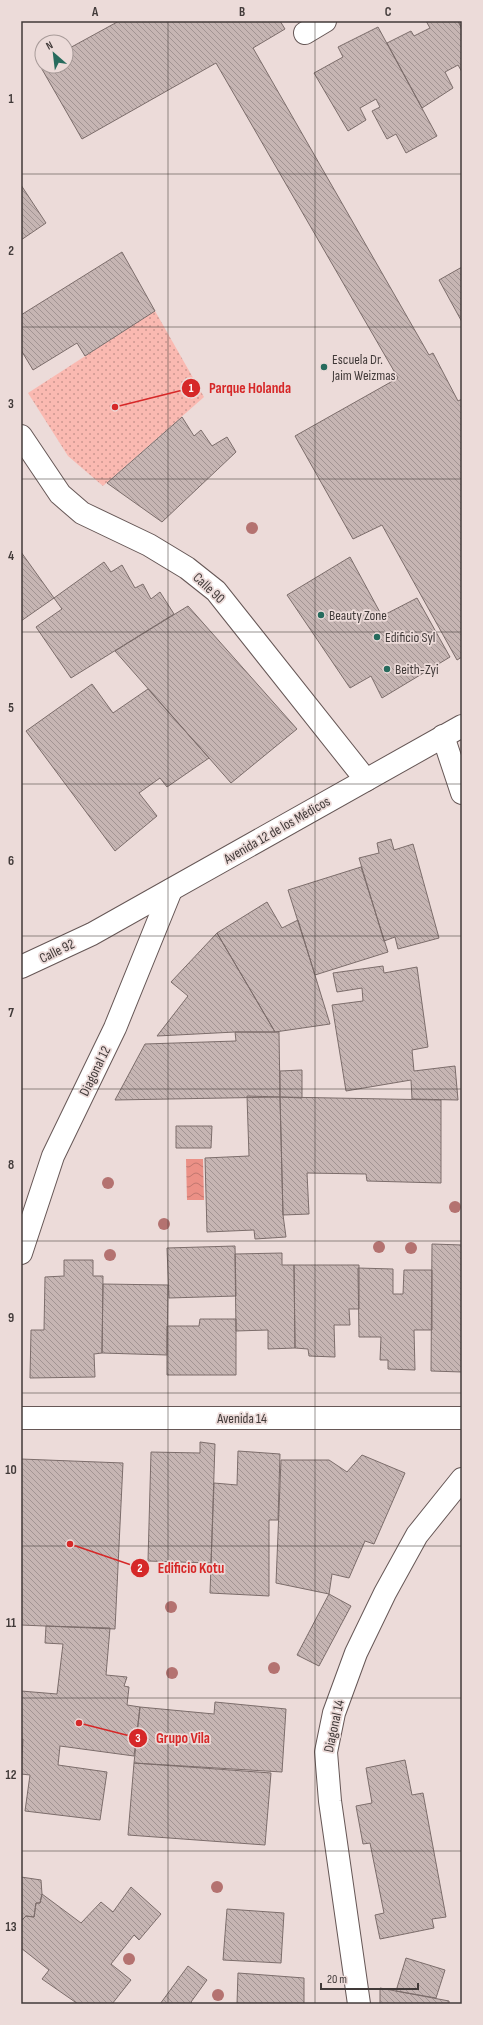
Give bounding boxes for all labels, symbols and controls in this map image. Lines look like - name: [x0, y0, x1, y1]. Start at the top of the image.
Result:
- text: A: [91, 4, 99, 20]
- text: B: [239, 4, 245, 20]
- text: C: [385, 4, 392, 20]
- north arrow: [34, 34, 74, 74]
- text: N: [44, 38, 55, 53]
- text: 1: [8, 91, 14, 107]
- text: 2: [8, 243, 14, 259]
- place label: Escuela Dr. Jaim Weizmas: [331, 351, 396, 384]
- marker: Escuela Dr. Jaim Weizmas: [319, 362, 329, 372]
- callout: Parque Holanda: [181, 375, 299, 402]
- text: Parque Holanda: [209, 379, 291, 398]
- text: 1: [189, 381, 194, 396]
- text: 3: [8, 396, 14, 412]
- text: 4: [8, 548, 14, 564]
- street label: Calle 90: [190, 569, 228, 607]
- place label: Beauty Zone: [329, 607, 387, 624]
- marker: Beauty Zone: [316, 610, 326, 620]
- place label: Edificio Syl: [385, 629, 435, 646]
- marker: Edificio Syl: [372, 632, 382, 642]
- place label: Beith-Zyi: [395, 661, 439, 678]
- marker: Beith-Zyi: [382, 664, 392, 674]
- text: 5: [8, 700, 14, 716]
- street label: Avenida 12 de los Médicos: [220, 793, 333, 868]
- text: 6: [8, 853, 14, 869]
- street label: Calle 92: [37, 935, 78, 967]
- text: 7: [8, 1005, 14, 1021]
- street label: Diagonal 12: [76, 1043, 114, 1099]
- text: 8: [8, 1157, 14, 1173]
- text: 9: [8, 1310, 14, 1326]
- street label: Avenida 14: [216, 1410, 267, 1427]
- text: 10: [5, 1462, 17, 1478]
- callout: Edificio Kotu: [130, 1555, 232, 1582]
- text: Edificio Kotu: [158, 1559, 224, 1578]
- text: 2: [137, 1561, 143, 1576]
- text: 11: [6, 1615, 16, 1631]
- street label: Diagonal 14: [320, 1698, 348, 1754]
- callout: Grupo Vila: [128, 1725, 218, 1752]
- text: Grupo Vila: [156, 1729, 210, 1748]
- text: 3: [135, 1731, 141, 1746]
- text: 12: [6, 1767, 17, 1783]
- text: 13: [6, 1919, 17, 1935]
- scale bar: [321, 1965, 418, 1991]
- text: 20 m: [327, 1972, 347, 1987]

